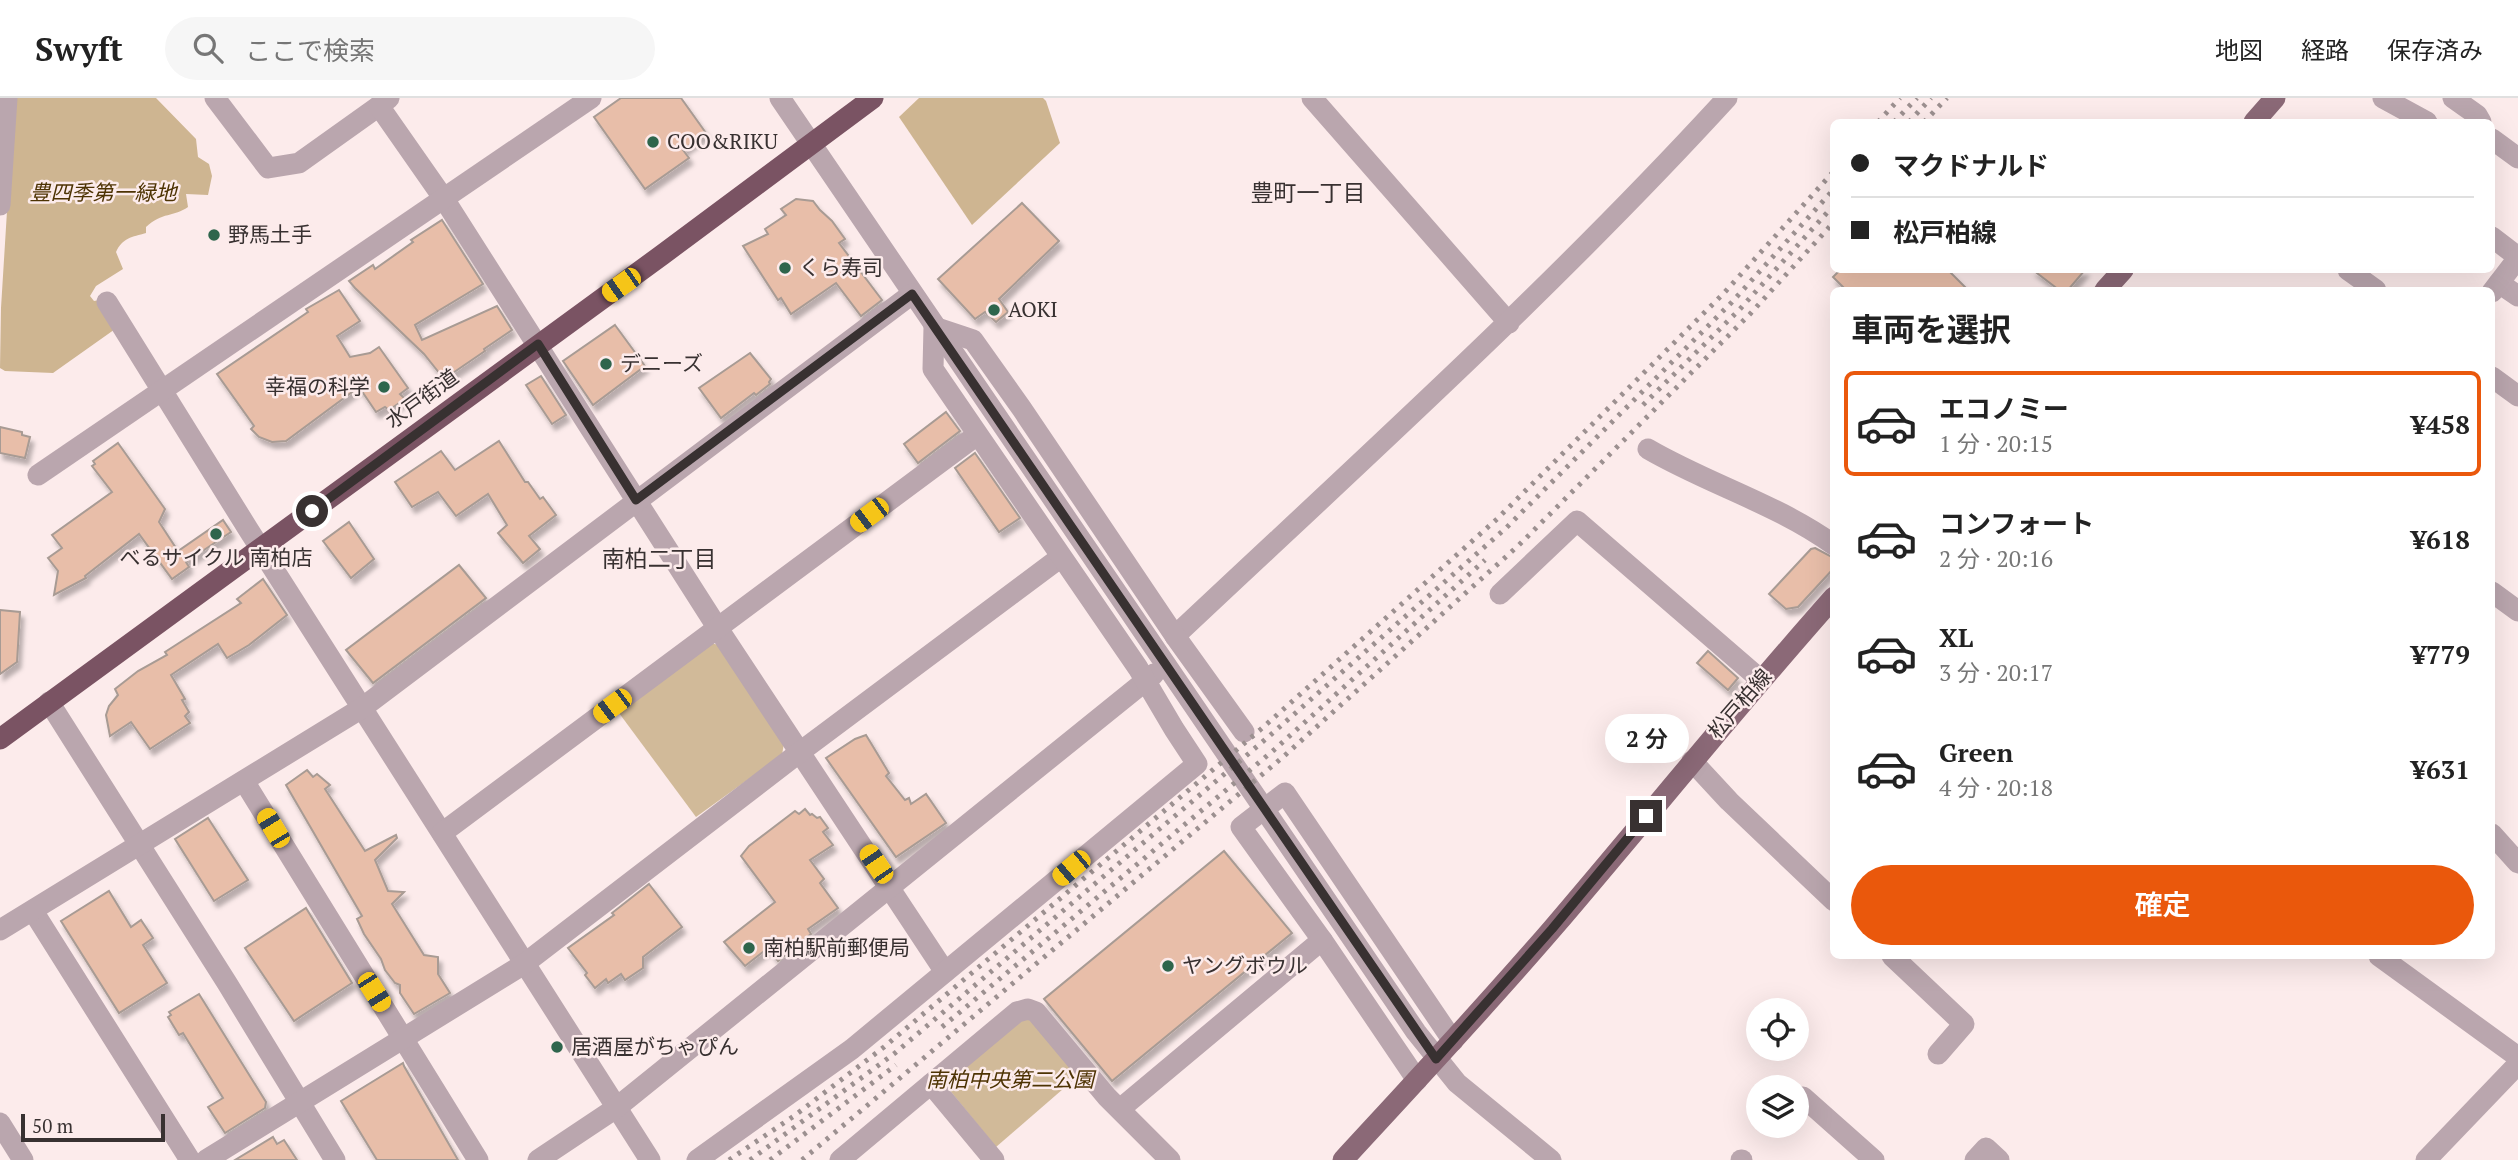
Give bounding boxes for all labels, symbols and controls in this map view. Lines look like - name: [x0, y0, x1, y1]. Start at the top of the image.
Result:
- search box: [165, 17, 655, 80]
- text: Swyft: [35, 27, 123, 70]
- icon: search: [189, 29, 227, 67]
- text: ここで検索: [245, 33, 375, 67]
- text: 地図: [2215, 34, 2263, 66]
- text: 経路: [2301, 34, 2349, 66]
- text: 保存済み: [2387, 34, 2483, 66]
- place label: COO&RIKU: [667, 127, 778, 155]
- marker: COO&RIKU: [645, 134, 661, 150]
- text: マクドナルド: [1893, 148, 2049, 182]
- district label: 豊町一丁目: [1251, 177, 1366, 208]
- park label: 豊四季第一緑地: [30, 178, 178, 206]
- text: 松戸柏線: [1893, 215, 1997, 249]
- place label: 野馬土手: [228, 220, 312, 248]
- marker: 野馬土手: [206, 227, 222, 243]
- place label: くら寿司: [799, 253, 883, 281]
- marker: くら寿司: [777, 260, 793, 276]
- car: [598, 264, 645, 306]
- place label: AOKI: [1008, 295, 1058, 323]
- marker: AOKI: [986, 302, 1002, 318]
- text: 車両を選択: [1851, 308, 2011, 350]
- place label: デニーズ: [620, 349, 703, 377]
- marker: デニーズ: [598, 356, 614, 372]
- street label: 水戸街道: [379, 362, 464, 434]
- place label: 幸福の科学: [265, 372, 370, 400]
- marker: 幸福の科学: [376, 379, 392, 395]
- text: エコノミー: [1939, 391, 2069, 425]
- icon: car: [1855, 392, 1918, 455]
- text: ¥458: [2411, 407, 2470, 441]
- text: 1 分 · 20:15: [1939, 428, 2053, 459]
- car: [846, 494, 893, 536]
- route start: [296, 495, 328, 527]
- text: コンフォート: [1939, 506, 2094, 540]
- icon: car: [1855, 507, 1918, 570]
- text: ¥618: [2411, 522, 2470, 556]
- marker: べるサイクル 南柏店: [208, 526, 224, 542]
- place label: べるサイクル 南柏店: [119, 543, 313, 571]
- district label: 南柏二丁目: [602, 543, 717, 574]
- text: 2 分 · 20:16: [1939, 543, 2053, 574]
- text: XL: [1939, 620, 1973, 654]
- icon: car: [1855, 622, 1918, 685]
- text: ¥779: [2411, 637, 2470, 671]
- text: 3 分 · 20:17: [1939, 657, 2053, 688]
- street label: 松戸柏線: [1701, 662, 1777, 744]
- car: [589, 685, 636, 727]
- callout: 2 分: [1604, 714, 1688, 764]
- text: 2 分: [1626, 723, 1668, 754]
- text: Green: [1939, 735, 2013, 769]
- icon: car: [1855, 737, 1918, 800]
- text: ¥631: [2411, 752, 2470, 786]
- text: 4 分 · 20:18: [1939, 772, 2053, 803]
- route end: [1630, 800, 1662, 832]
- car: [254, 805, 293, 851]
- car: [856, 841, 897, 887]
- car: [1049, 846, 1094, 890]
- button: 確定: [1851, 865, 2474, 945]
- place label: 南柏駅前郵便局: [763, 933, 910, 961]
- marker: 南柏駅前郵便局: [741, 940, 757, 956]
- place label: ヤングボウル: [1182, 951, 1308, 979]
- marker: ヤングボウル: [1160, 958, 1176, 974]
- car: [354, 969, 395, 1015]
- map controls: [1746, 998, 1809, 1138]
- button: locate: [1746, 998, 1809, 1061]
- place label: 居酒屋がちゃぴん: [571, 1032, 739, 1060]
- marker: 居酒屋がちゃぴん: [549, 1039, 565, 1055]
- park label: 南柏中央第二公園: [926, 1065, 1097, 1093]
- button: layers: [1746, 1075, 1809, 1138]
- scale bar: [21, 1111, 164, 1143]
- text: 50 m: [32, 1113, 73, 1138]

